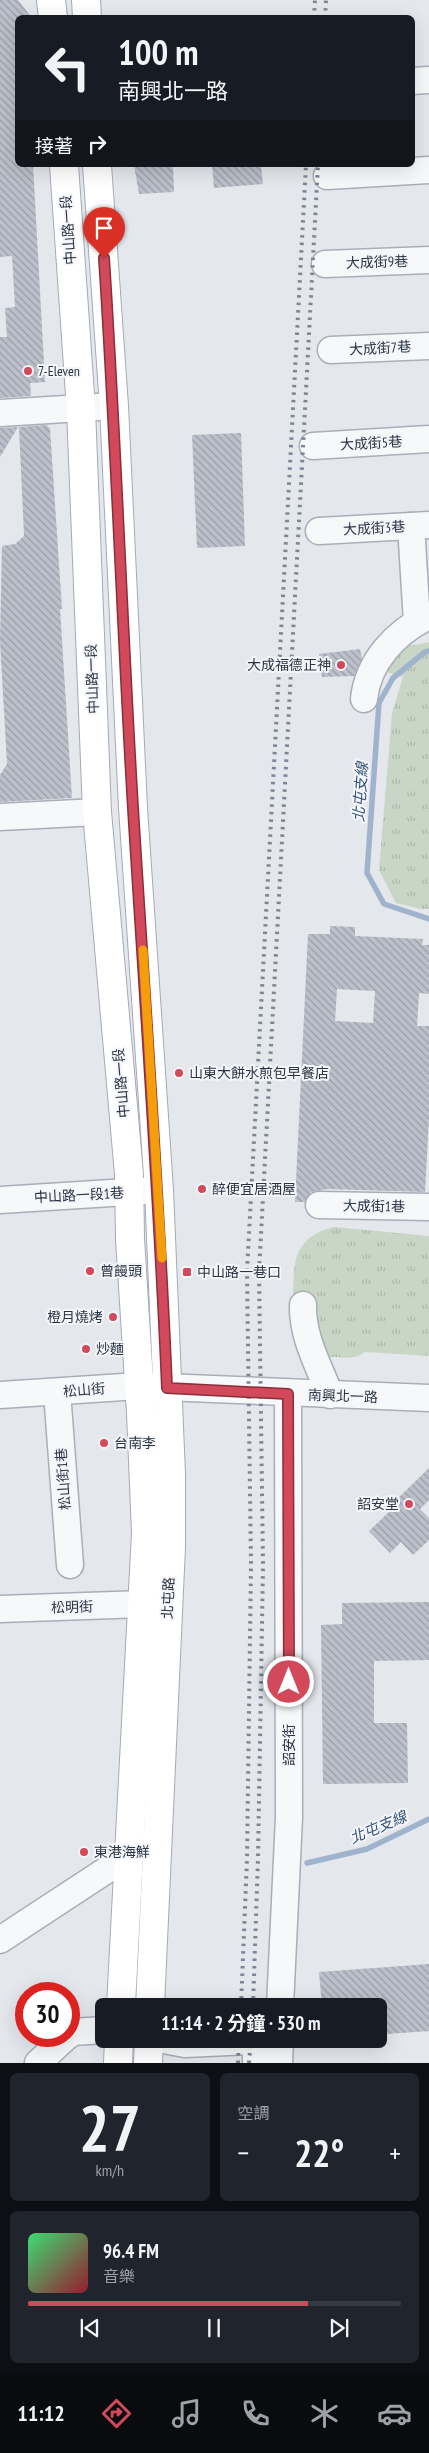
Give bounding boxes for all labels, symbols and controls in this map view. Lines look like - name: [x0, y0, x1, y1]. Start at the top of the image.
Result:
- text: 100 m: [118, 29, 199, 75]
- icon: left: [35, 35, 100, 100]
- text: 南興北一路: [118, 77, 228, 105]
- icon: right: [83, 130, 111, 158]
- text: 接著: [35, 134, 73, 158]
- street label: 中山路一段: [57, 194, 79, 266]
- pin: [83, 207, 125, 258]
- icon: arrive: [90, 214, 118, 242]
- street label: 大成街9巷: [346, 252, 408, 272]
- street label: 大成街7巷: [348, 337, 412, 359]
- place label: 7-Eleven: [38, 362, 80, 380]
- marker: 7-Eleven: [22, 365, 34, 377]
- street label: 大成街5巷: [339, 432, 403, 454]
- street label: 大成街3巷: [342, 517, 406, 539]
- street label: 中山路一段: [82, 644, 102, 714]
- place label: 大成福德正神: [247, 656, 331, 674]
- marker: 大成福德正神: [335, 659, 347, 671]
- water label: 北屯支線: [348, 759, 372, 823]
- street label: 中山路一段: [109, 1047, 133, 1119]
- place label: 山東大餅水煎包早餐店: [189, 1064, 329, 1082]
- marker: 山東大餅水煎包早餐店: [173, 1067, 185, 1079]
- place label: 醉便宜居酒屋: [212, 1180, 296, 1198]
- marker: 醉便宜居酒屋: [196, 1183, 208, 1195]
- street label: 中山路一段1巷: [33, 1184, 125, 1206]
- street label: 大成街1巷: [343, 1196, 405, 1216]
- place label: 曾饅頭: [100, 1262, 142, 1280]
- place label: 中山路一巷口: [197, 1263, 281, 1281]
- marker: 曾饅頭: [84, 1265, 96, 1277]
- marker: 中山路一巷口: [181, 1266, 193, 1278]
- place label: 橙月燒烤: [47, 1308, 103, 1326]
- marker: 橙月燒烤: [107, 1311, 119, 1323]
- place label: 炒麵: [96, 1340, 124, 1358]
- marker: 炒麵: [80, 1343, 92, 1355]
- street label: 松山街: [62, 1379, 106, 1401]
- street label: 南興北一路: [308, 1386, 378, 1406]
- place label: 台南李: [114, 1434, 156, 1452]
- marker: 台南李: [98, 1437, 110, 1449]
- street label: 松山街1巷: [52, 1447, 74, 1511]
- place label: 詔安堂: [357, 1495, 399, 1513]
- marker: 詔安堂: [403, 1498, 415, 1510]
- street label: 北屯路: [158, 1577, 178, 1619]
- street label: 松明街: [51, 1597, 93, 1617]
- position arrow: [262, 1655, 314, 1707]
- street label: 詔安街: [280, 1724, 298, 1766]
- water label: 北屯支線: [347, 1806, 411, 1847]
- place label: 東港海鮮: [94, 1843, 150, 1861]
- marker: 東港海鮮: [78, 1846, 90, 1858]
- speed limit sign: 30: [15, 1982, 80, 2047]
- text: 11:14 · 2 分鐘 · 530 m: [161, 2011, 321, 2035]
- text: 27: [79, 2085, 141, 2169]
- text: 空調: [238, 2103, 270, 2123]
- text: 22°: [294, 2128, 344, 2177]
- text: −: [238, 2134, 249, 2171]
- text: +: [389, 2134, 401, 2171]
- text: km/h: [96, 2160, 124, 2180]
- text: 96.4 FM: [103, 2239, 159, 2263]
- text: 音樂: [103, 2266, 135, 2286]
- icon: previous: [76, 2314, 104, 2342]
- icon: pause: [200, 2314, 228, 2342]
- icon: next: [325, 2314, 353, 2342]
- icon: directions: [99, 2396, 134, 2431]
- icon: music: [169, 2396, 204, 2431]
- icon: phone: [238, 2396, 273, 2431]
- icon: climate: [307, 2396, 342, 2431]
- icon: car: [377, 2396, 412, 2431]
- text: 11:12: [17, 2399, 65, 2427]

